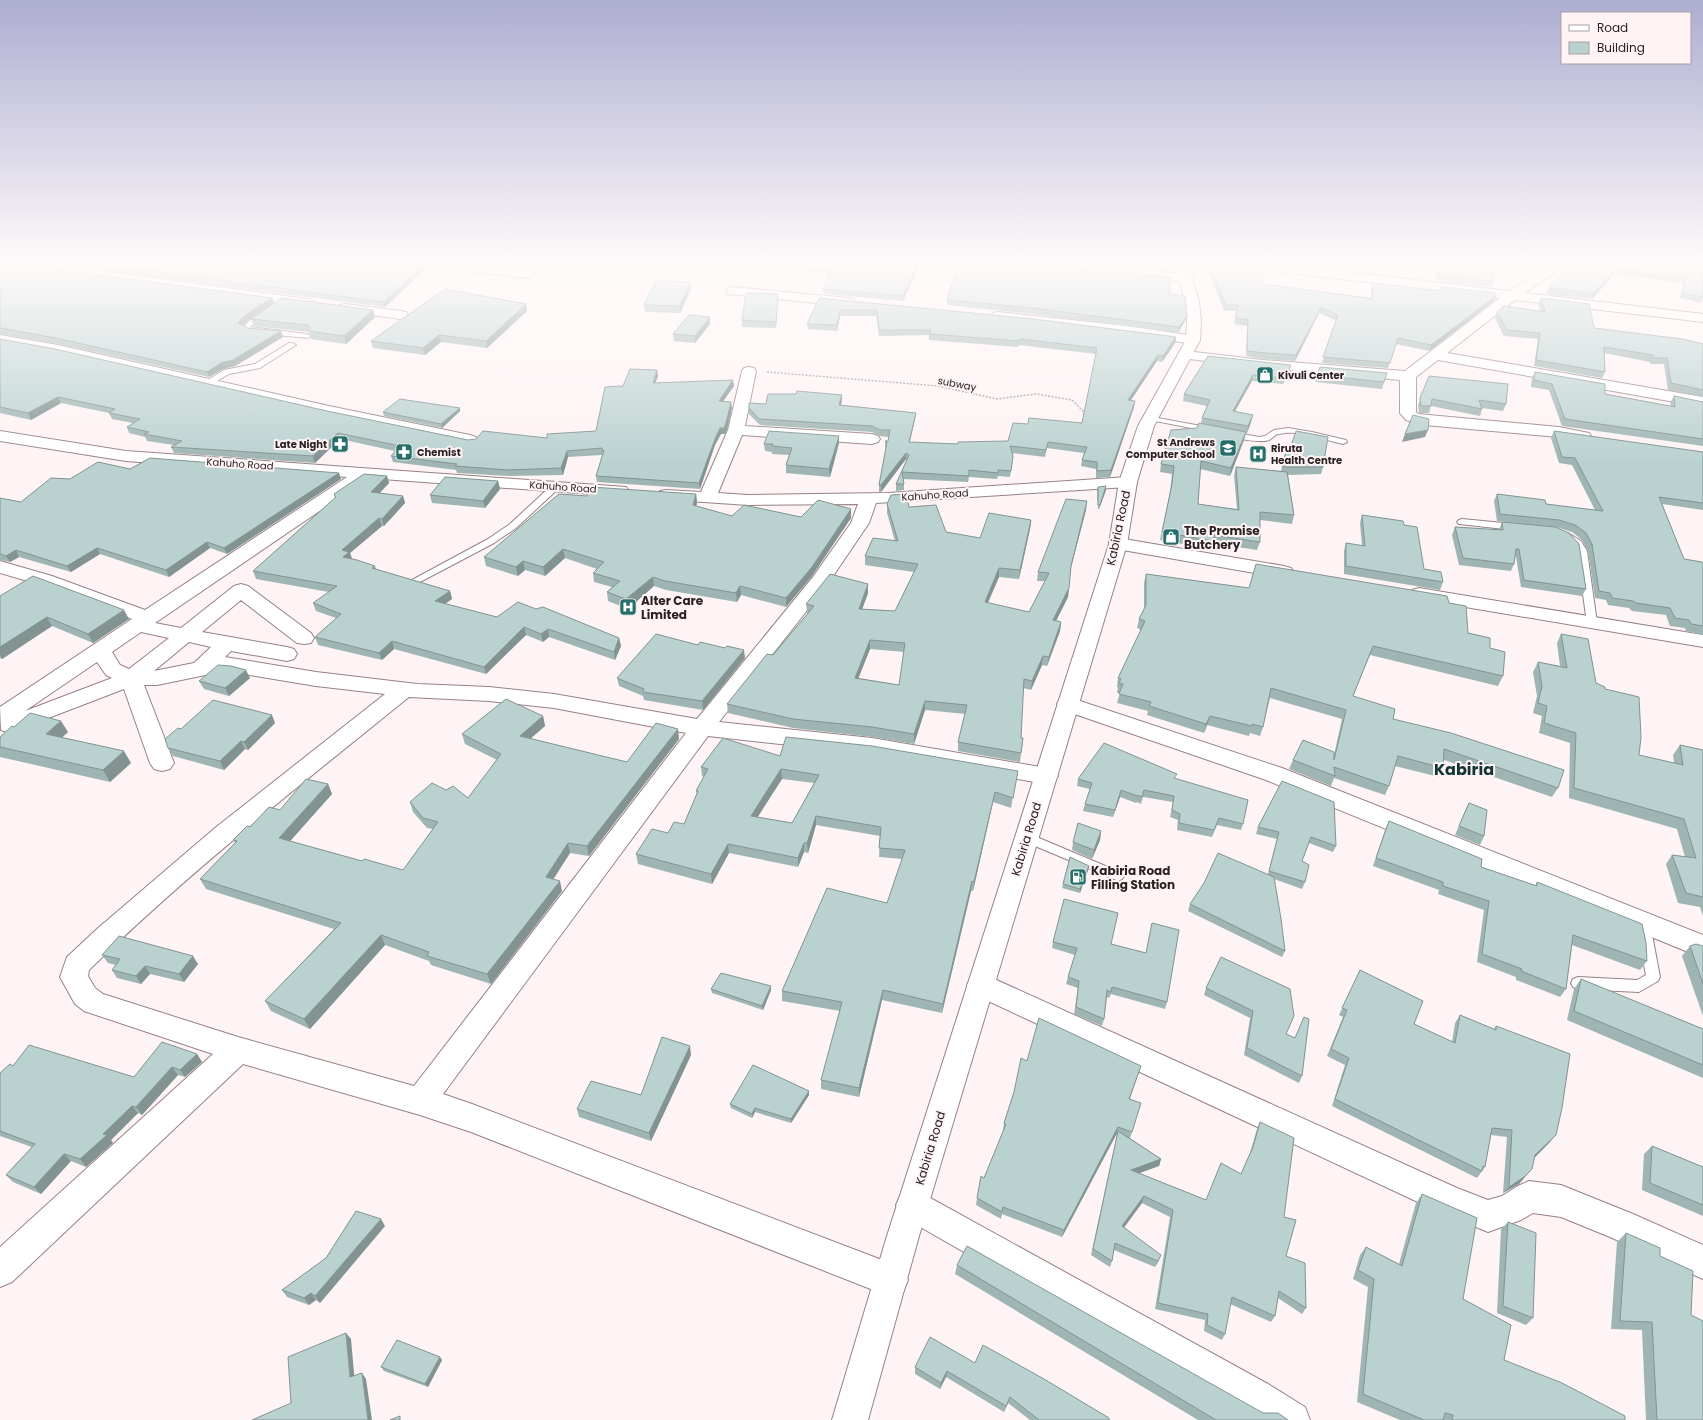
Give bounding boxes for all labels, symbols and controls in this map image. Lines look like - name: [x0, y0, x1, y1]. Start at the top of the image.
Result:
- legend: [1561, 12, 1691, 64]
- text: Road: [1597, 19, 1628, 36]
- text: Building: [1597, 39, 1645, 56]
- shop icon: Kivuli Center: [1255, 365, 1275, 385]
- place label: Kivuli Center: [1278, 368, 1345, 383]
- street label: subway: [936, 373, 978, 395]
- pharmacy icon: Late Night: [330, 434, 350, 454]
- place label: St Andrews Computer School: [1126, 435, 1215, 462]
- place label: Late Night: [275, 437, 327, 452]
- school or university icon: St Andrews Computer School: [1218, 438, 1238, 458]
- place label: Riruta Health Centre: [1271, 441, 1342, 468]
- pharmacy icon: Chemist: [394, 442, 414, 462]
- hospital icon: Riruta Health Centre: [1248, 444, 1268, 464]
- place label: Chemist: [417, 445, 461, 460]
- street label: Kahuho Road: [206, 454, 274, 474]
- street label: Kahuho Road: [529, 477, 597, 497]
- street label: Kahuho Road: [901, 485, 969, 505]
- street label: Kabiria Road: [1102, 489, 1134, 567]
- place label: The Promise Butchery: [1184, 522, 1260, 553]
- shop icon: The Promise Butchery: [1161, 527, 1181, 547]
- place label: Alter Care Limited: [641, 592, 704, 623]
- hospital icon: Alter Care Limited: [618, 597, 638, 617]
- district label: Kabiria: [1434, 758, 1494, 781]
- street label: Kabiria Road: [1007, 800, 1045, 878]
- place label: Kabiria Road Filling Station: [1091, 862, 1175, 893]
- fuel station icon: Kabiria Road Filling Station: [1068, 867, 1088, 887]
- street label: Kabiria Road: [911, 1109, 949, 1187]

